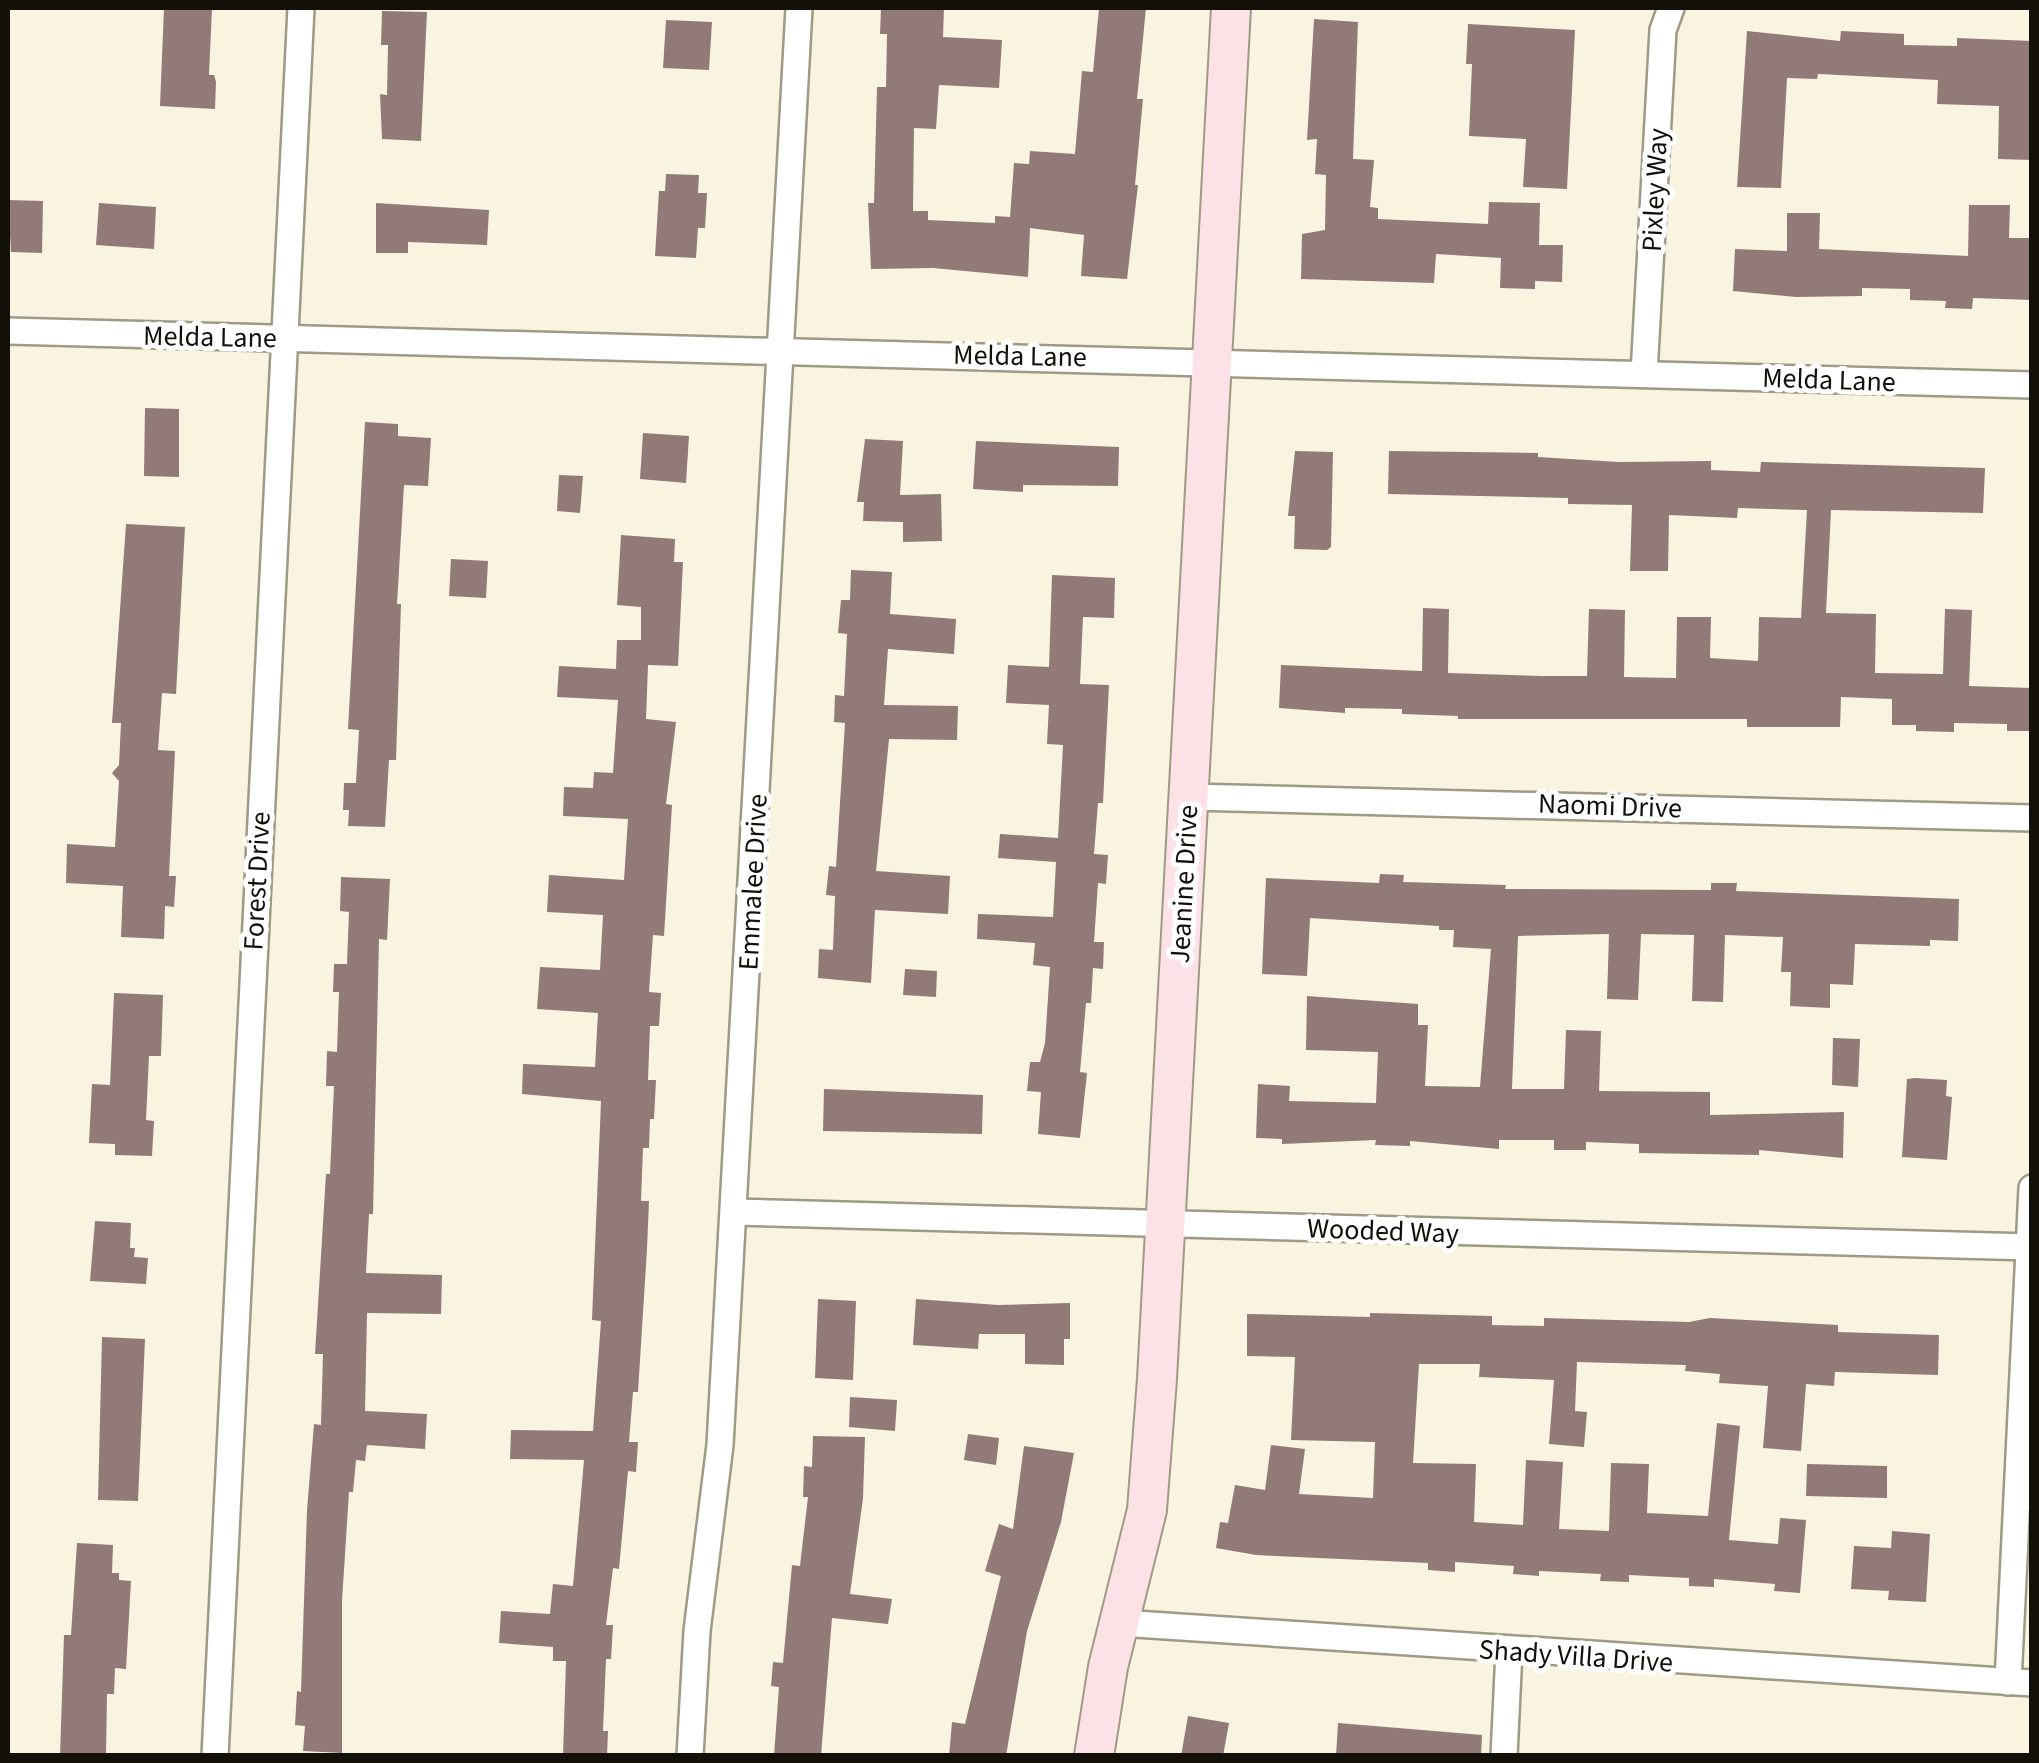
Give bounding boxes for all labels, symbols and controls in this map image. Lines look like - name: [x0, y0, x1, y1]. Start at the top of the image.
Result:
- street label: Pixley Way: [1632, 127, 1678, 253]
- street label: Melda Lane: [143, 316, 277, 358]
- street label: Melda Lane: [953, 335, 1087, 377]
- street label: Melda Lane: [1762, 358, 1896, 402]
- street label: Naomi Drive: [1537, 784, 1683, 828]
- street label: Emmalee Drive: [728, 793, 778, 971]
- street label: Jeanine Drive: [1160, 804, 1208, 964]
- street label: Forest Drive: [233, 811, 281, 951]
- street label: Wooded Way: [1306, 1208, 1459, 1254]
- street label: Shady Villa Drive: [1478, 1629, 1674, 1683]

